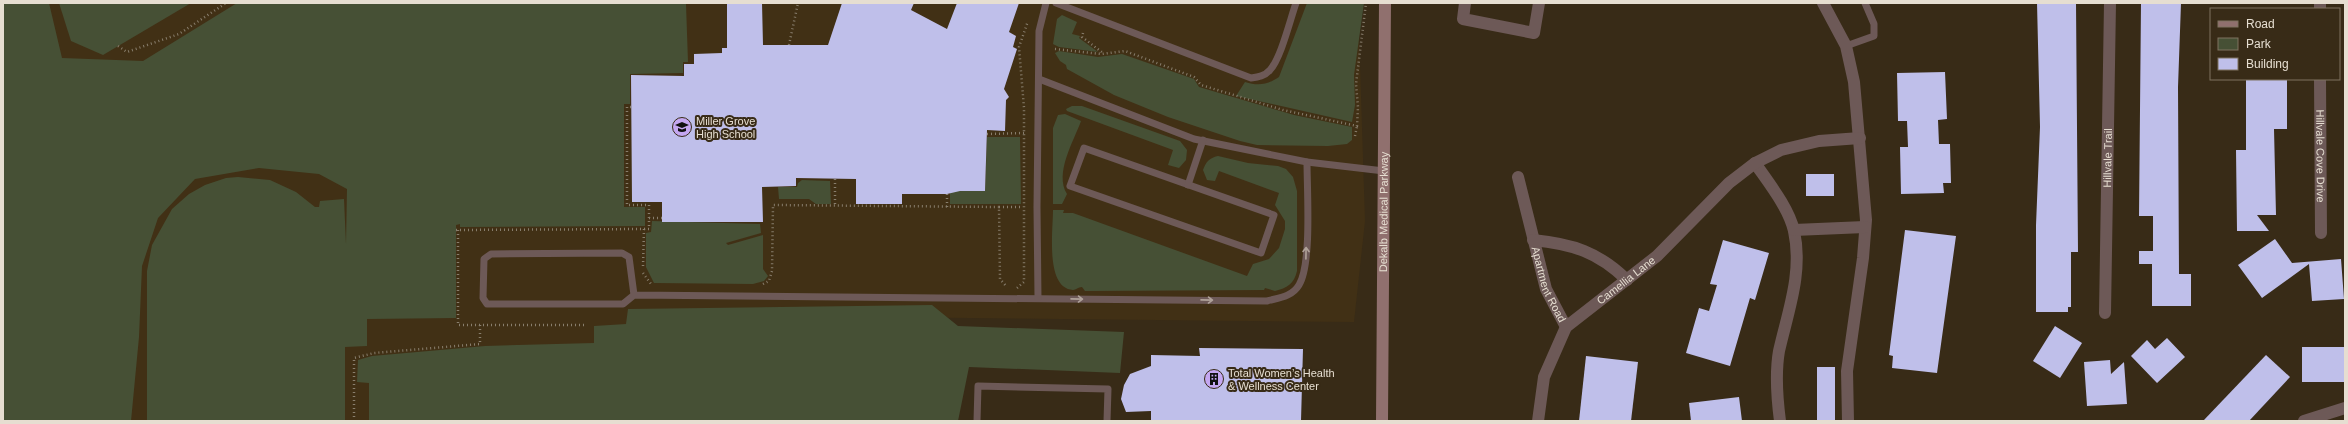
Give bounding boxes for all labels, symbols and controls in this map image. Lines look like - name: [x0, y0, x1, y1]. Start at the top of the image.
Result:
- legend: [2210, 8, 2340, 80]
- text: Road: [2246, 17, 2275, 31]
- text: Park: [2246, 37, 2272, 51]
- text: Building: [2246, 57, 2289, 71]
- street label: Hillvale Cove Drive: [2314, 109, 2327, 203]
- place label: Miller Grove High School: [696, 115, 755, 140]
- school or university icon: Miller Grove High School: [671, 116, 693, 138]
- street label: Hillvale Trail: [2101, 128, 2114, 188]
- street label: Dekalb Medical Parkway: [1377, 151, 1390, 272]
- street label: Apartment Road: [1530, 245, 1568, 324]
- one-way arrow: [1302, 247, 1310, 260]
- street label: Camellia Lane: [1594, 254, 1657, 307]
- one-way arrow: [1070, 295, 1083, 303]
- one-way arrow: [1200, 296, 1213, 304]
- place label: Total Women’s Health & Wellness Center: [1228, 367, 1335, 392]
- building icon: Total Women’s Health & Wellness Center: [1203, 368, 1225, 390]

